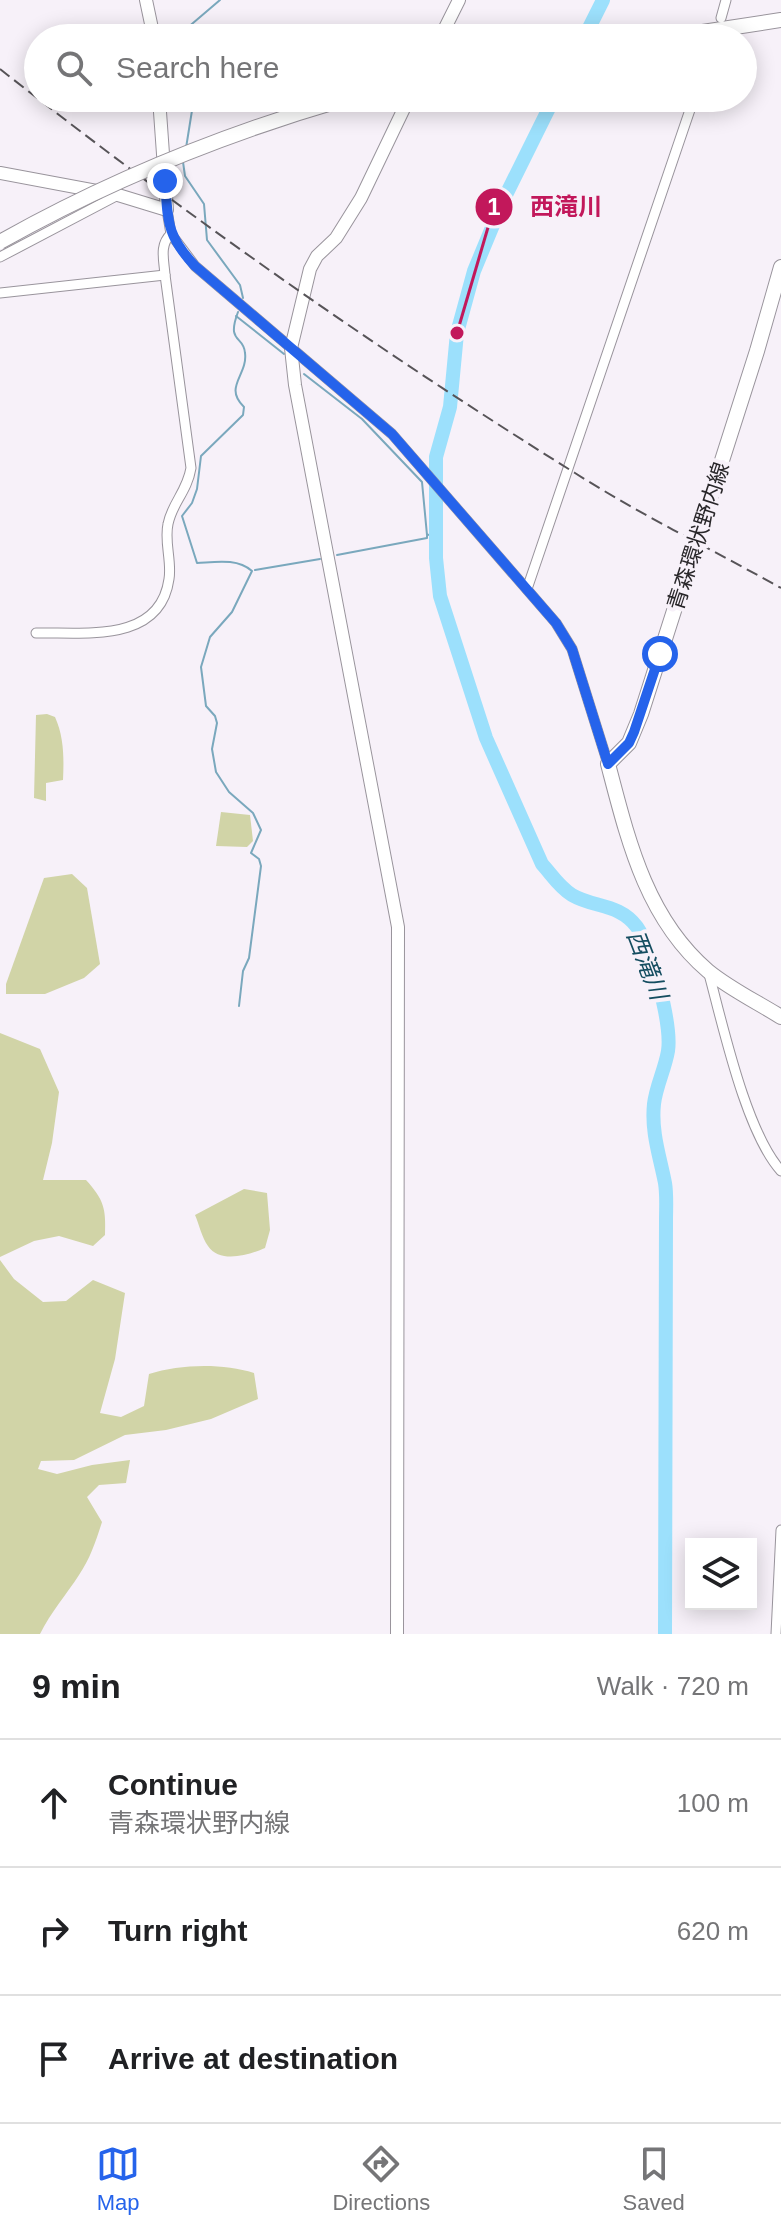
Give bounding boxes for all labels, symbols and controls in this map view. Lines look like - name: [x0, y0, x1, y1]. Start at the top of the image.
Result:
- search box: [24, 24, 757, 112]
- icon: search: [52, 46, 96, 90]
- text: Search here: [116, 51, 279, 84]
- route end: [147, 163, 183, 199]
- callout: 西滝川: [474, 183, 618, 231]
- text: 1: [487, 193, 501, 220]
- text: 西滝川: [530, 193, 602, 220]
- street label: 青森環状野内線: [663, 459, 734, 613]
- route start: [642, 636, 678, 672]
- water label: 西滝川: [622, 926, 674, 1006]
- map controls: [685, 1538, 757, 1610]
- button: layers: [685, 1538, 757, 1610]
- text: 9 min: [32, 1667, 121, 1705]
- text: Walk · 720 m: [597, 1671, 749, 1701]
- text: Continue: [108, 1768, 238, 1801]
- icon: ahead: [32, 1781, 76, 1825]
- text: 100 m: [677, 1788, 749, 1818]
- text: 青森環状野内線: [108, 1808, 290, 1838]
- icon: right: [32, 1909, 76, 1953]
- text: Turn right: [108, 1914, 247, 1947]
- text: 620 m: [677, 1916, 749, 1946]
- icon: arrive: [32, 2037, 76, 2081]
- text: Arrive at destination: [108, 2042, 398, 2075]
- tab: Map: [96, 2142, 140, 2216]
- tab: Directions: [332, 2142, 430, 2216]
- tab: Saved: [622, 2142, 685, 2216]

